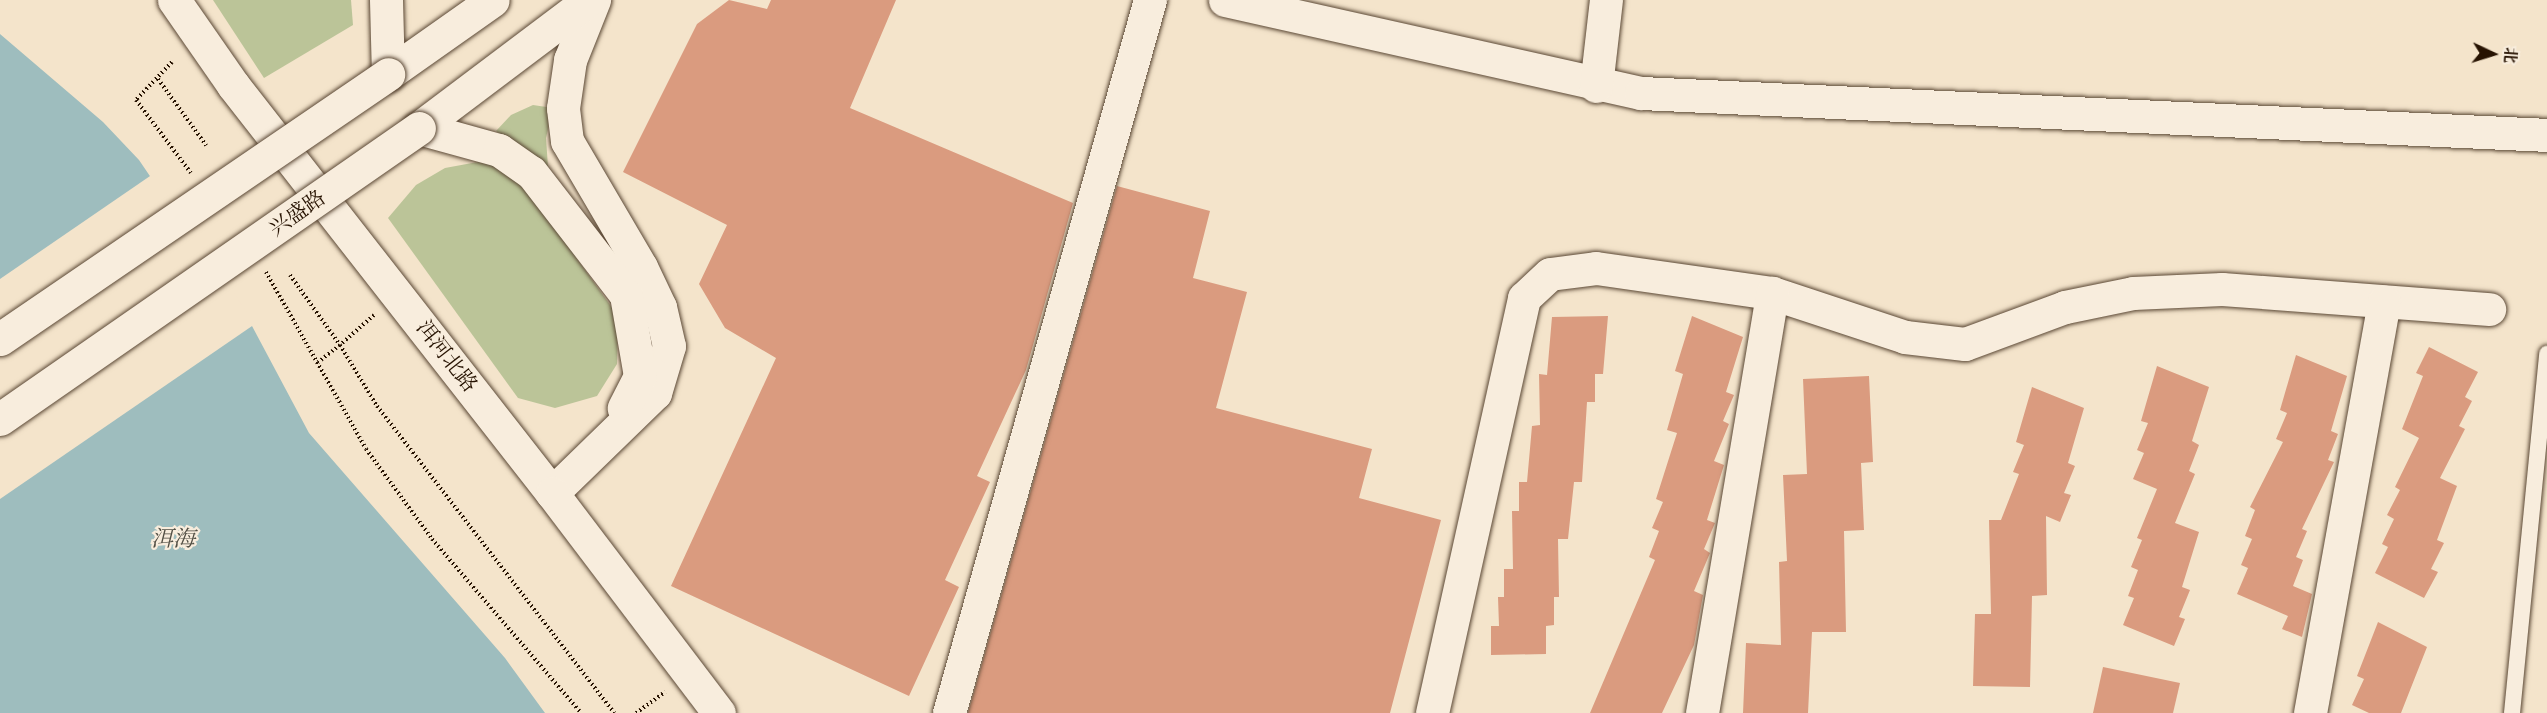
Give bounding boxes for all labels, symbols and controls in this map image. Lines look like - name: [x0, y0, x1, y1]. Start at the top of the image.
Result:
- north arrow: [2463, 24, 2523, 84]
- text: 北: [2500, 47, 2521, 64]
- street label: 兴盛路: [264, 185, 330, 241]
- street label: 洱河北路: [411, 315, 483, 397]
- water label: 洱海: [151, 526, 195, 552]

